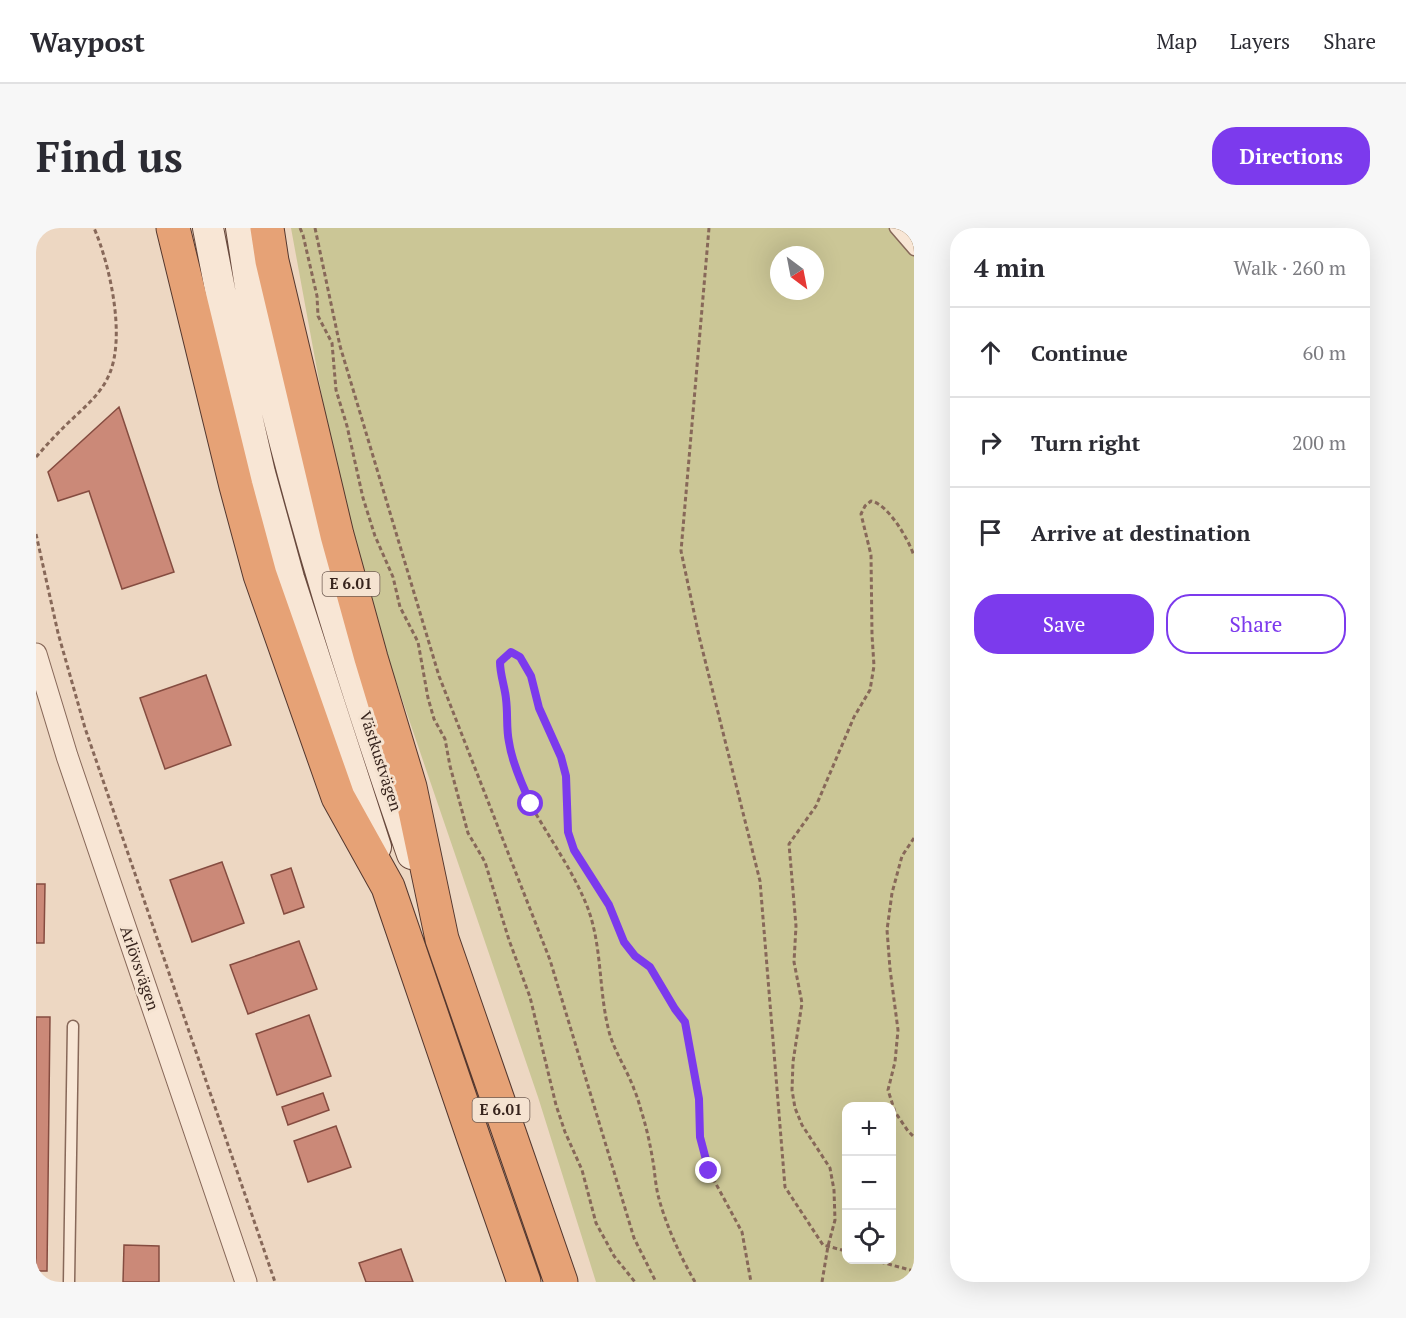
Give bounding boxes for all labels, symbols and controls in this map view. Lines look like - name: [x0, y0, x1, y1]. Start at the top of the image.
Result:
- text: Waypost: [30, 23, 145, 60]
- text: Map: [1156, 27, 1197, 55]
- text: Layers: [1230, 27, 1290, 55]
- text: Share: [1323, 27, 1376, 55]
- button: Directions: [1212, 127, 1370, 185]
- text: Find us: [36, 128, 183, 184]
- north arrow: [770, 246, 824, 300]
- text: 4 min: [974, 250, 1045, 284]
- text: Walk · 260 m: [1234, 254, 1346, 281]
- icon: ahead: [974, 336, 1007, 369]
- text: Continue: [1031, 338, 1128, 367]
- text: 60 m: [1303, 339, 1346, 366]
- icon: right: [974, 426, 1007, 459]
- text: Turn right: [1031, 428, 1140, 457]
- text: 200 m: [1292, 429, 1346, 456]
- icon: arrive: [974, 516, 1007, 549]
- text: Arrive at destination: [1031, 518, 1250, 547]
- road number: E 6.01: [322, 572, 380, 596]
- button: Save: [974, 594, 1154, 654]
- button: Share: [1166, 594, 1346, 654]
- street label: Västkustvägen: [355, 708, 408, 814]
- route start: [517, 790, 543, 816]
- street label: Arlövsvägen: [115, 923, 165, 1013]
- road number: E 6.01: [472, 1098, 530, 1122]
- map controls: [842, 1102, 896, 1264]
- button: +: [842, 1102, 896, 1156]
- button: −: [842, 1156, 896, 1210]
- route end: [695, 1157, 721, 1183]
- button: locate: [842, 1210, 896, 1264]

